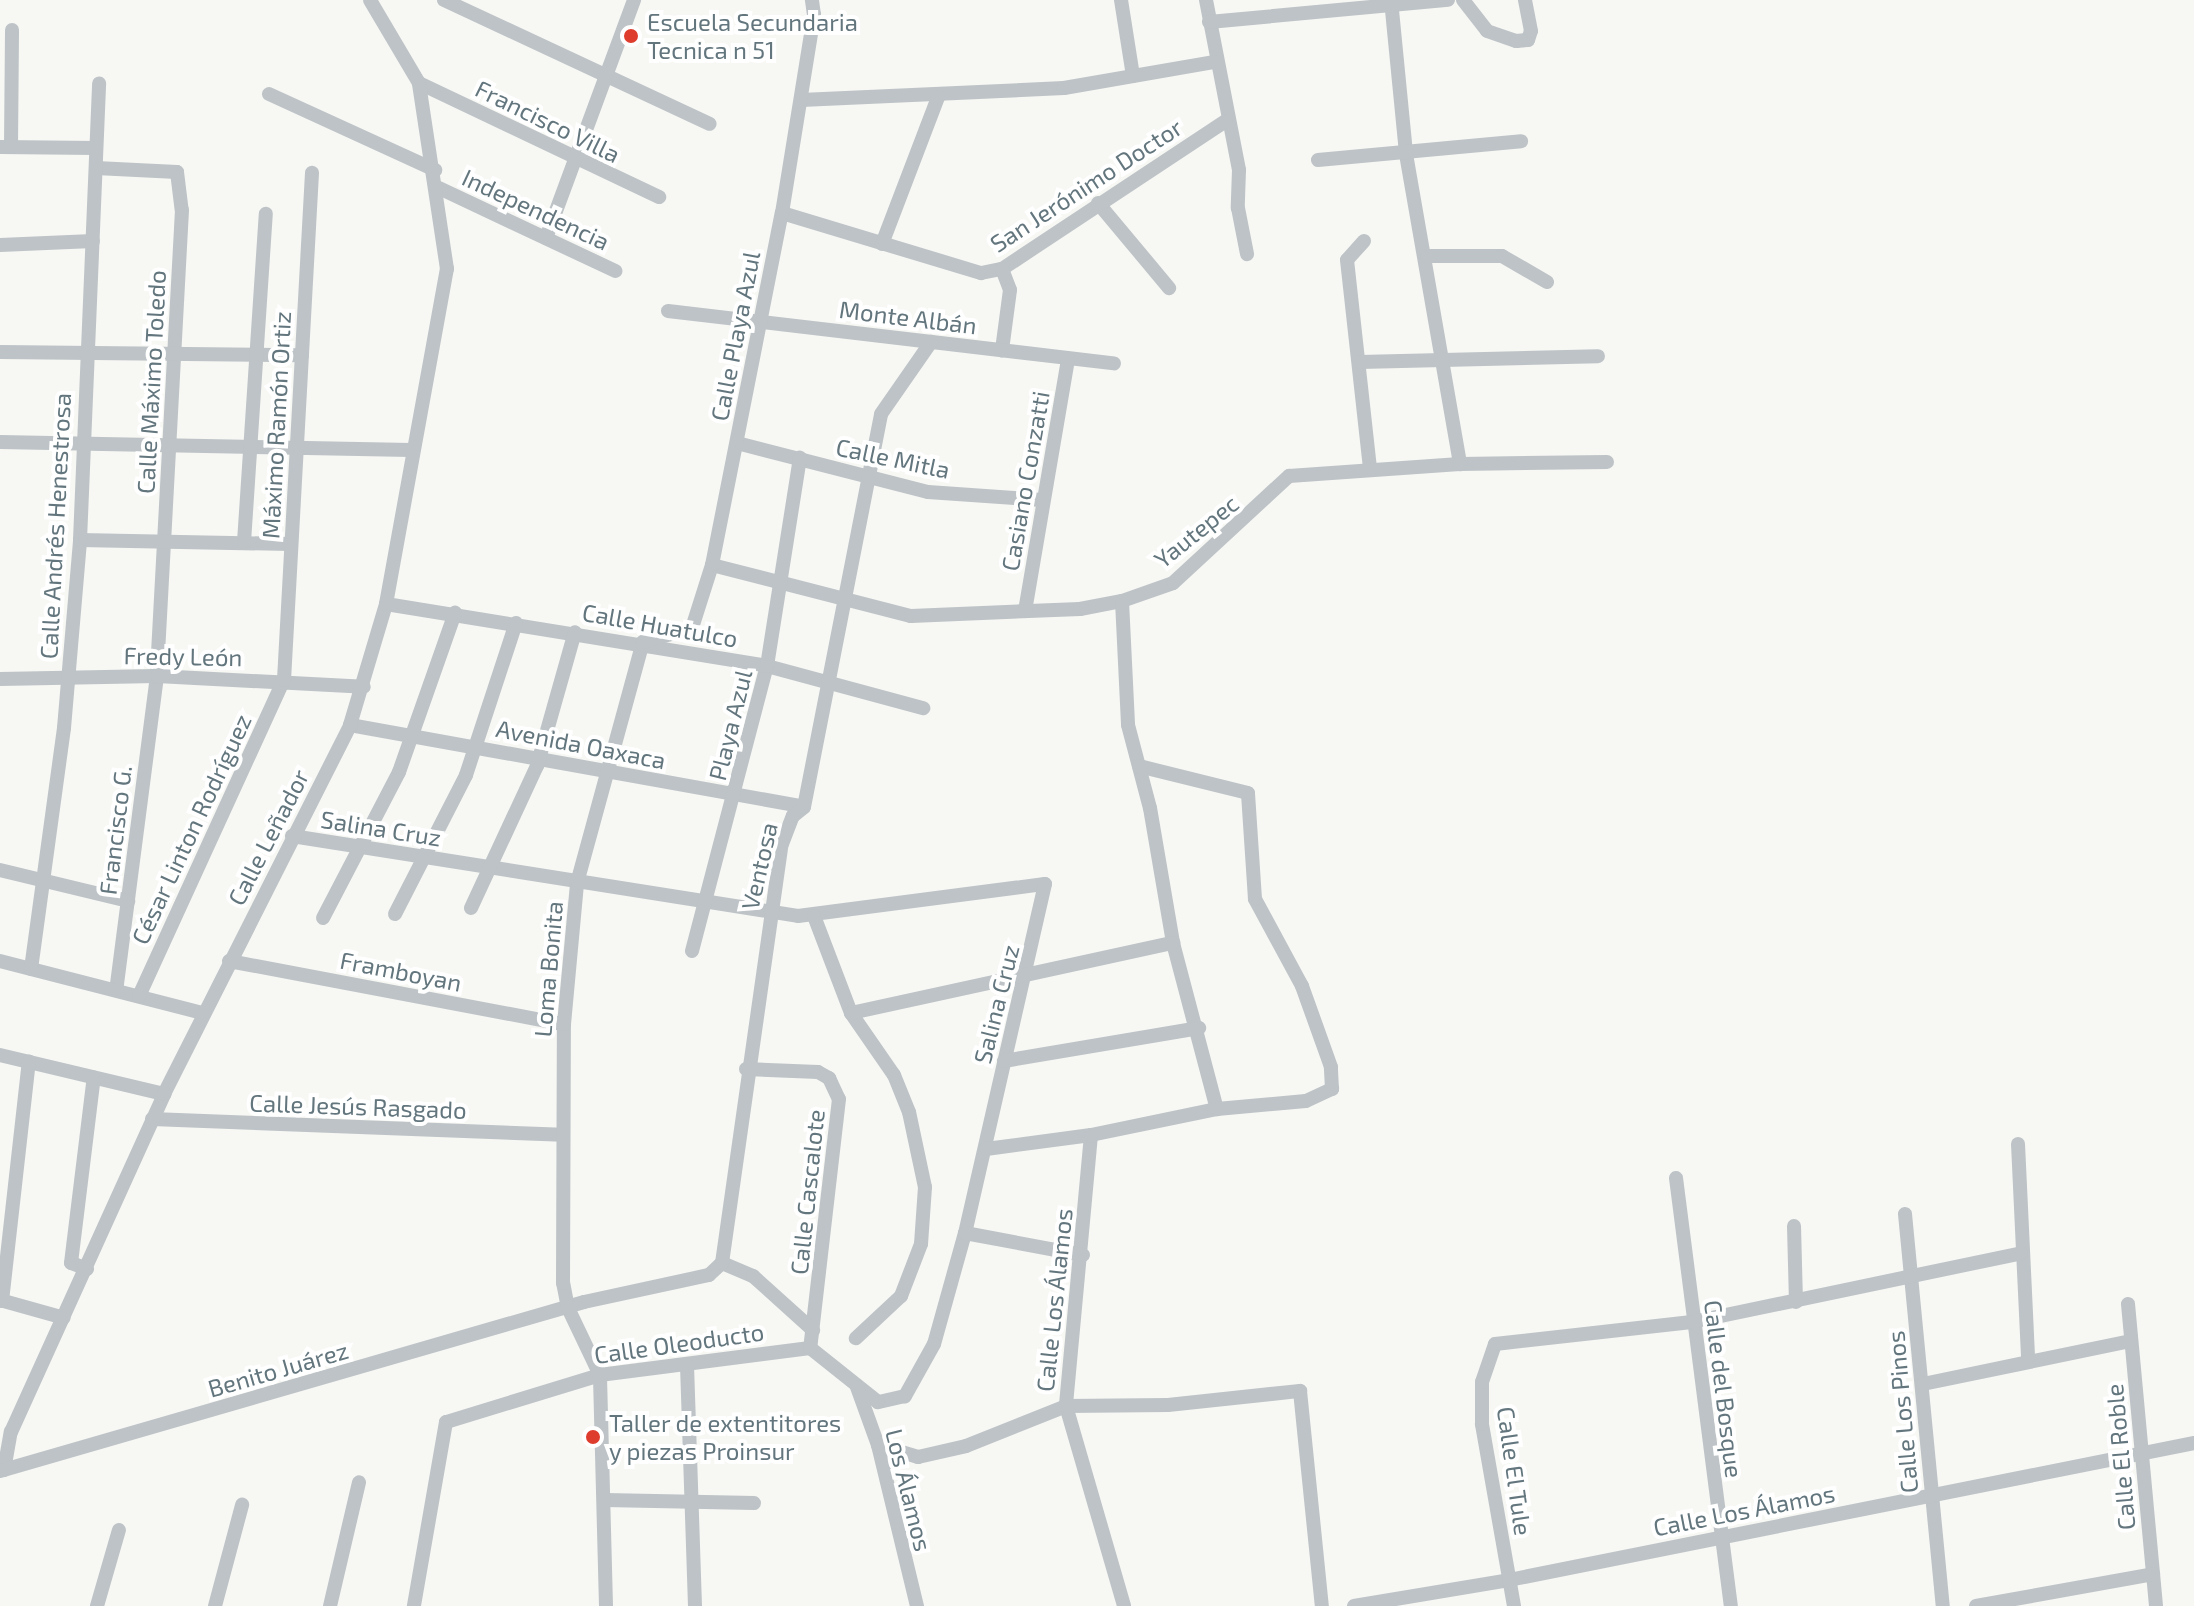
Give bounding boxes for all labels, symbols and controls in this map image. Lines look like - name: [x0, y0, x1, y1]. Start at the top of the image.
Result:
- place label: Escuela Secundaria Tecnica n 51: [647, 8, 858, 64]
- marker: Escuela Secundaria Tecnica n 51: [622, 27, 640, 45]
- street label: Francisco Villa: [471, 73, 625, 169]
- street label: San Jerónimo Doctor: [984, 112, 1188, 258]
- street label: Independencia: [458, 162, 614, 256]
- street label: Calle Playa Azul: [704, 248, 766, 424]
- street label: Calle Máximo Toledo: [131, 269, 171, 495]
- street label: Monte Albán: [837, 294, 979, 340]
- street label: Máximo Ramón Ortiz: [256, 310, 296, 540]
- street label: Casiano Conzatti: [995, 389, 1055, 573]
- street label: Calle Andrés Henestrosa: [34, 392, 76, 660]
- street label: Calle Mitla: [833, 432, 953, 484]
- street label: Yautepec: [1148, 488, 1244, 574]
- street label: Calle Huatulco: [580, 597, 740, 653]
- street label: Fredy León: [123, 641, 243, 671]
- street label: Playa Azul: [702, 666, 758, 784]
- street label: César Linton Rodríguez: [125, 709, 257, 949]
- street label: Avenida Oaxaca: [494, 713, 668, 775]
- street label: Francisco G.: [93, 764, 137, 896]
- street label: Calle Leñador: [221, 764, 315, 910]
- street label: Salina Cruz: [319, 804, 443, 852]
- street label: Ventosa: [735, 820, 783, 912]
- street label: Loma Bonita: [528, 900, 568, 1038]
- street label: Salina Cruz: [967, 942, 1025, 1066]
- street label: Framboyan: [338, 945, 464, 997]
- street label: Calle Jesús Rasgado: [249, 1088, 467, 1124]
- street label: Calle Cascalote: [784, 1108, 830, 1276]
- street label: Calle Los Álamos: [1030, 1207, 1078, 1393]
- street label: Calle del Bosque: [1699, 1298, 1749, 1480]
- street label: Calle Oleoducto: [592, 1317, 766, 1369]
- street label: Calle Los Pinos: [1881, 1330, 1923, 1494]
- street label: Benito Juárez: [204, 1335, 352, 1403]
- street label: Calle El Roble: [2099, 1382, 2141, 1532]
- street label: Calle El Tule: [1492, 1404, 1538, 1538]
- place label: Taller de extentitores y piezas Proinsur: [609, 1409, 842, 1465]
- street label: Los Álamos: [880, 1426, 938, 1554]
- marker: Taller de extentitores y piezas Proinsur: [584, 1428, 602, 1446]
- street label: Calle Los Álamos: [1651, 1478, 1837, 1542]

